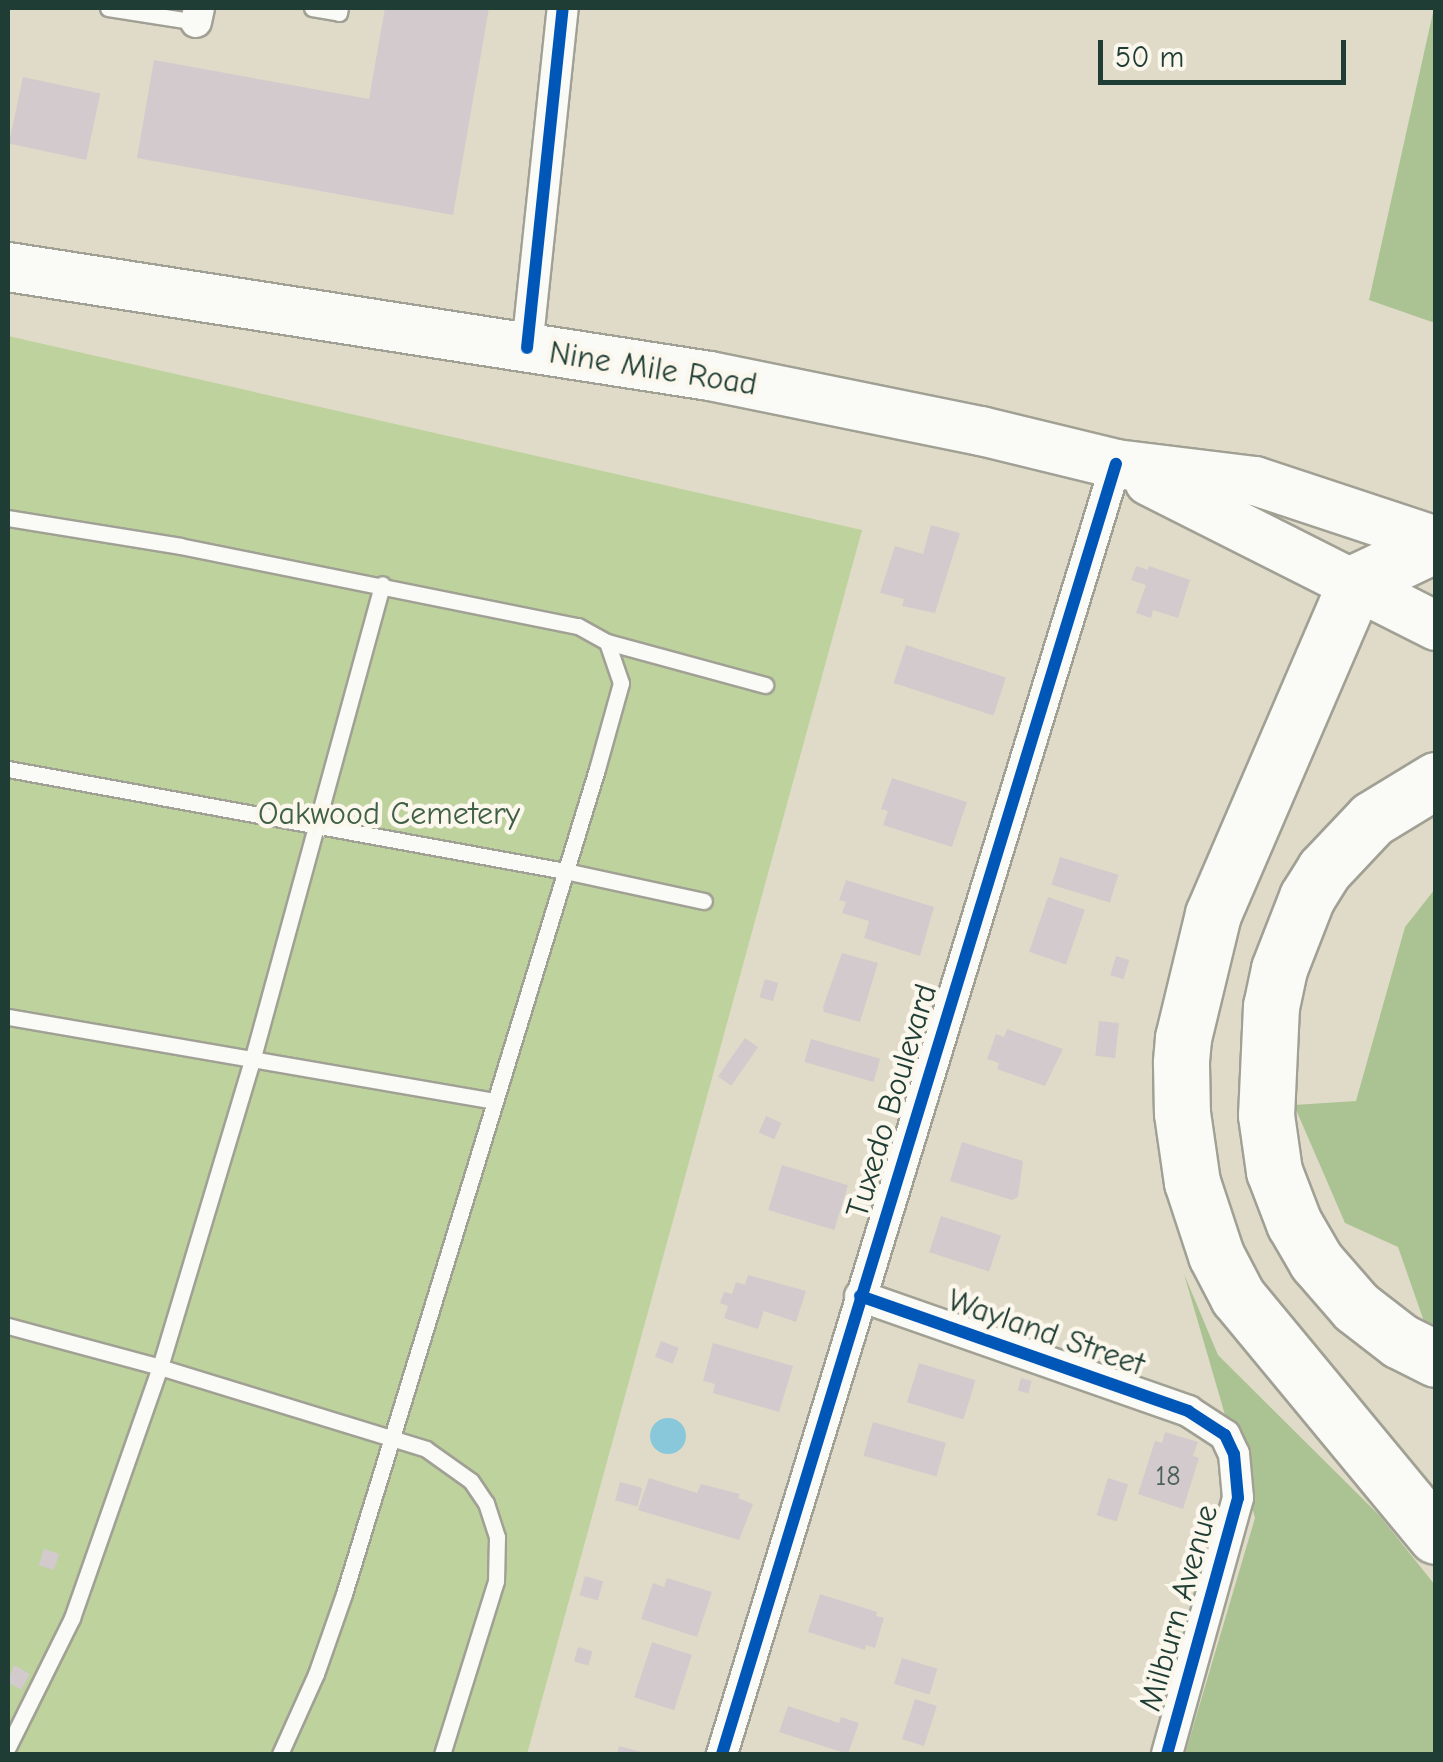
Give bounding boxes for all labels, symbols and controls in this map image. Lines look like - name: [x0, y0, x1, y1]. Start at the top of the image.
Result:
- scale bar: [1103, 20, 1350, 82]
- text: 50 m: [1115, 40, 1184, 75]
- street label: Nine Mile Road: [546, 334, 760, 404]
- park label: Oakwood Cemetery: [258, 795, 520, 833]
- street label: Tuxedo Boulevard: [838, 980, 946, 1222]
- street label: Wayland Street: [943, 1281, 1149, 1385]
- house number: 18: [1155, 1459, 1181, 1493]
- street label: Milburn Avenue: [1131, 1500, 1227, 1716]

